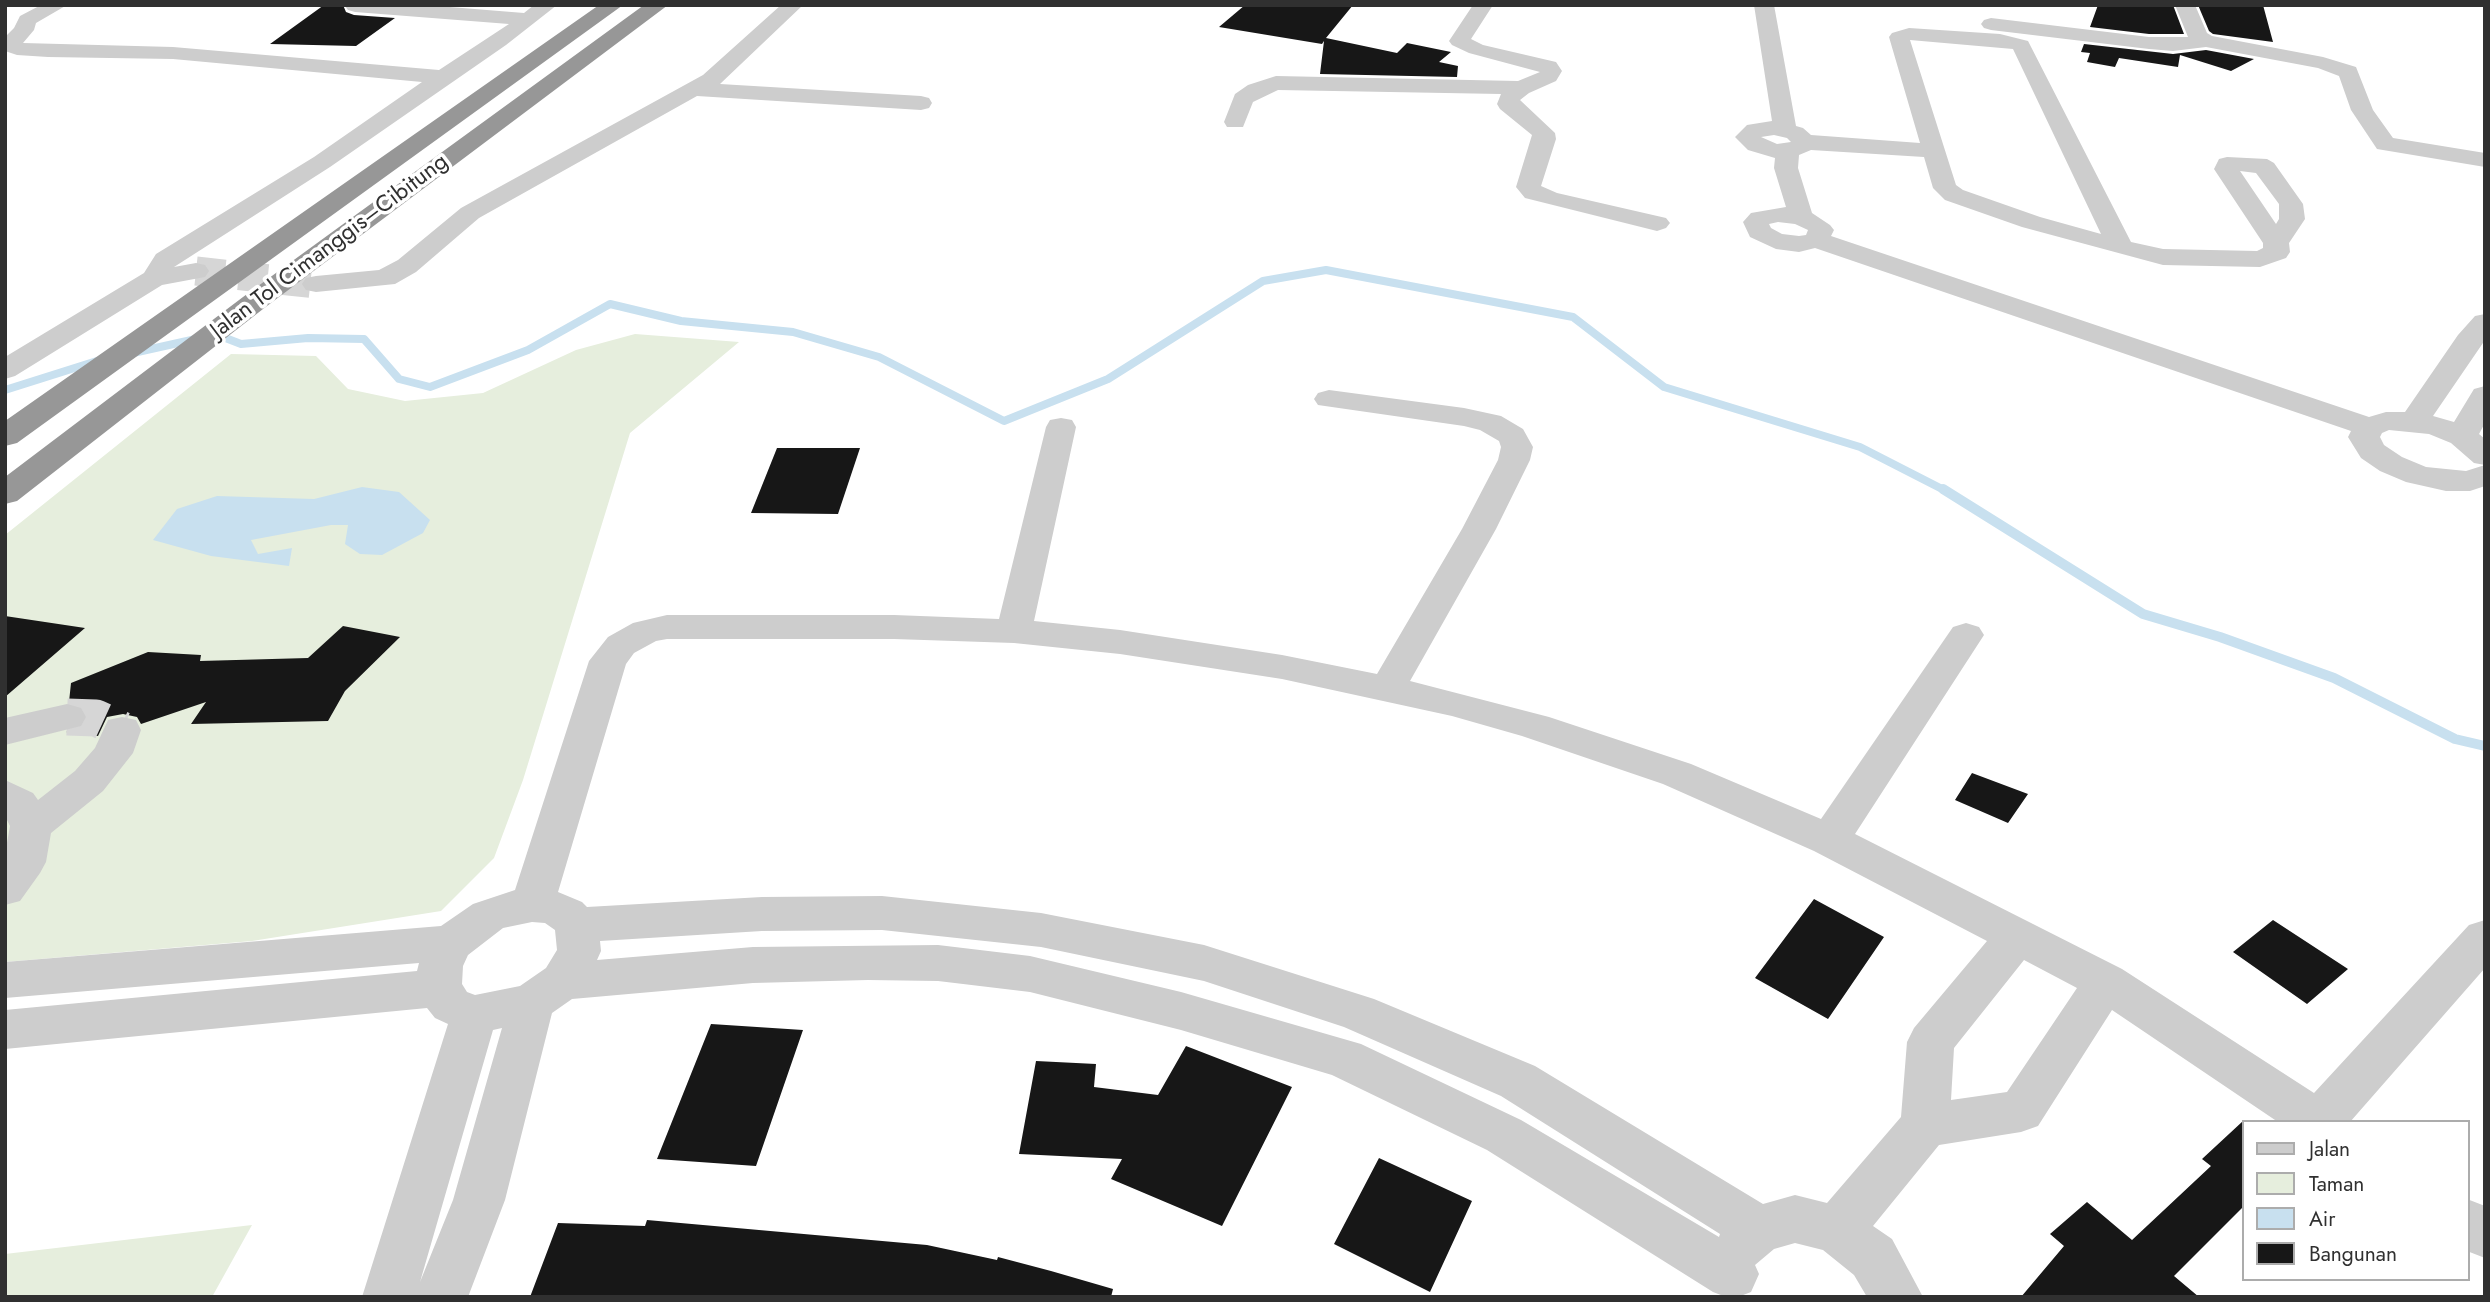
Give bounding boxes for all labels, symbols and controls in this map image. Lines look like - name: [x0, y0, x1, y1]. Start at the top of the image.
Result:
- street label: Jalan Tol Cimanggis–Cibitung: [206, 149, 454, 345]
- legend: [2242, 1120, 2469, 1281]
- text: Jalan: [2309, 1134, 2350, 1164]
- text: Taman: [2309, 1169, 2364, 1199]
- text: Air: [2309, 1204, 2336, 1234]
- text: Bangunan: [2309, 1239, 2397, 1269]

